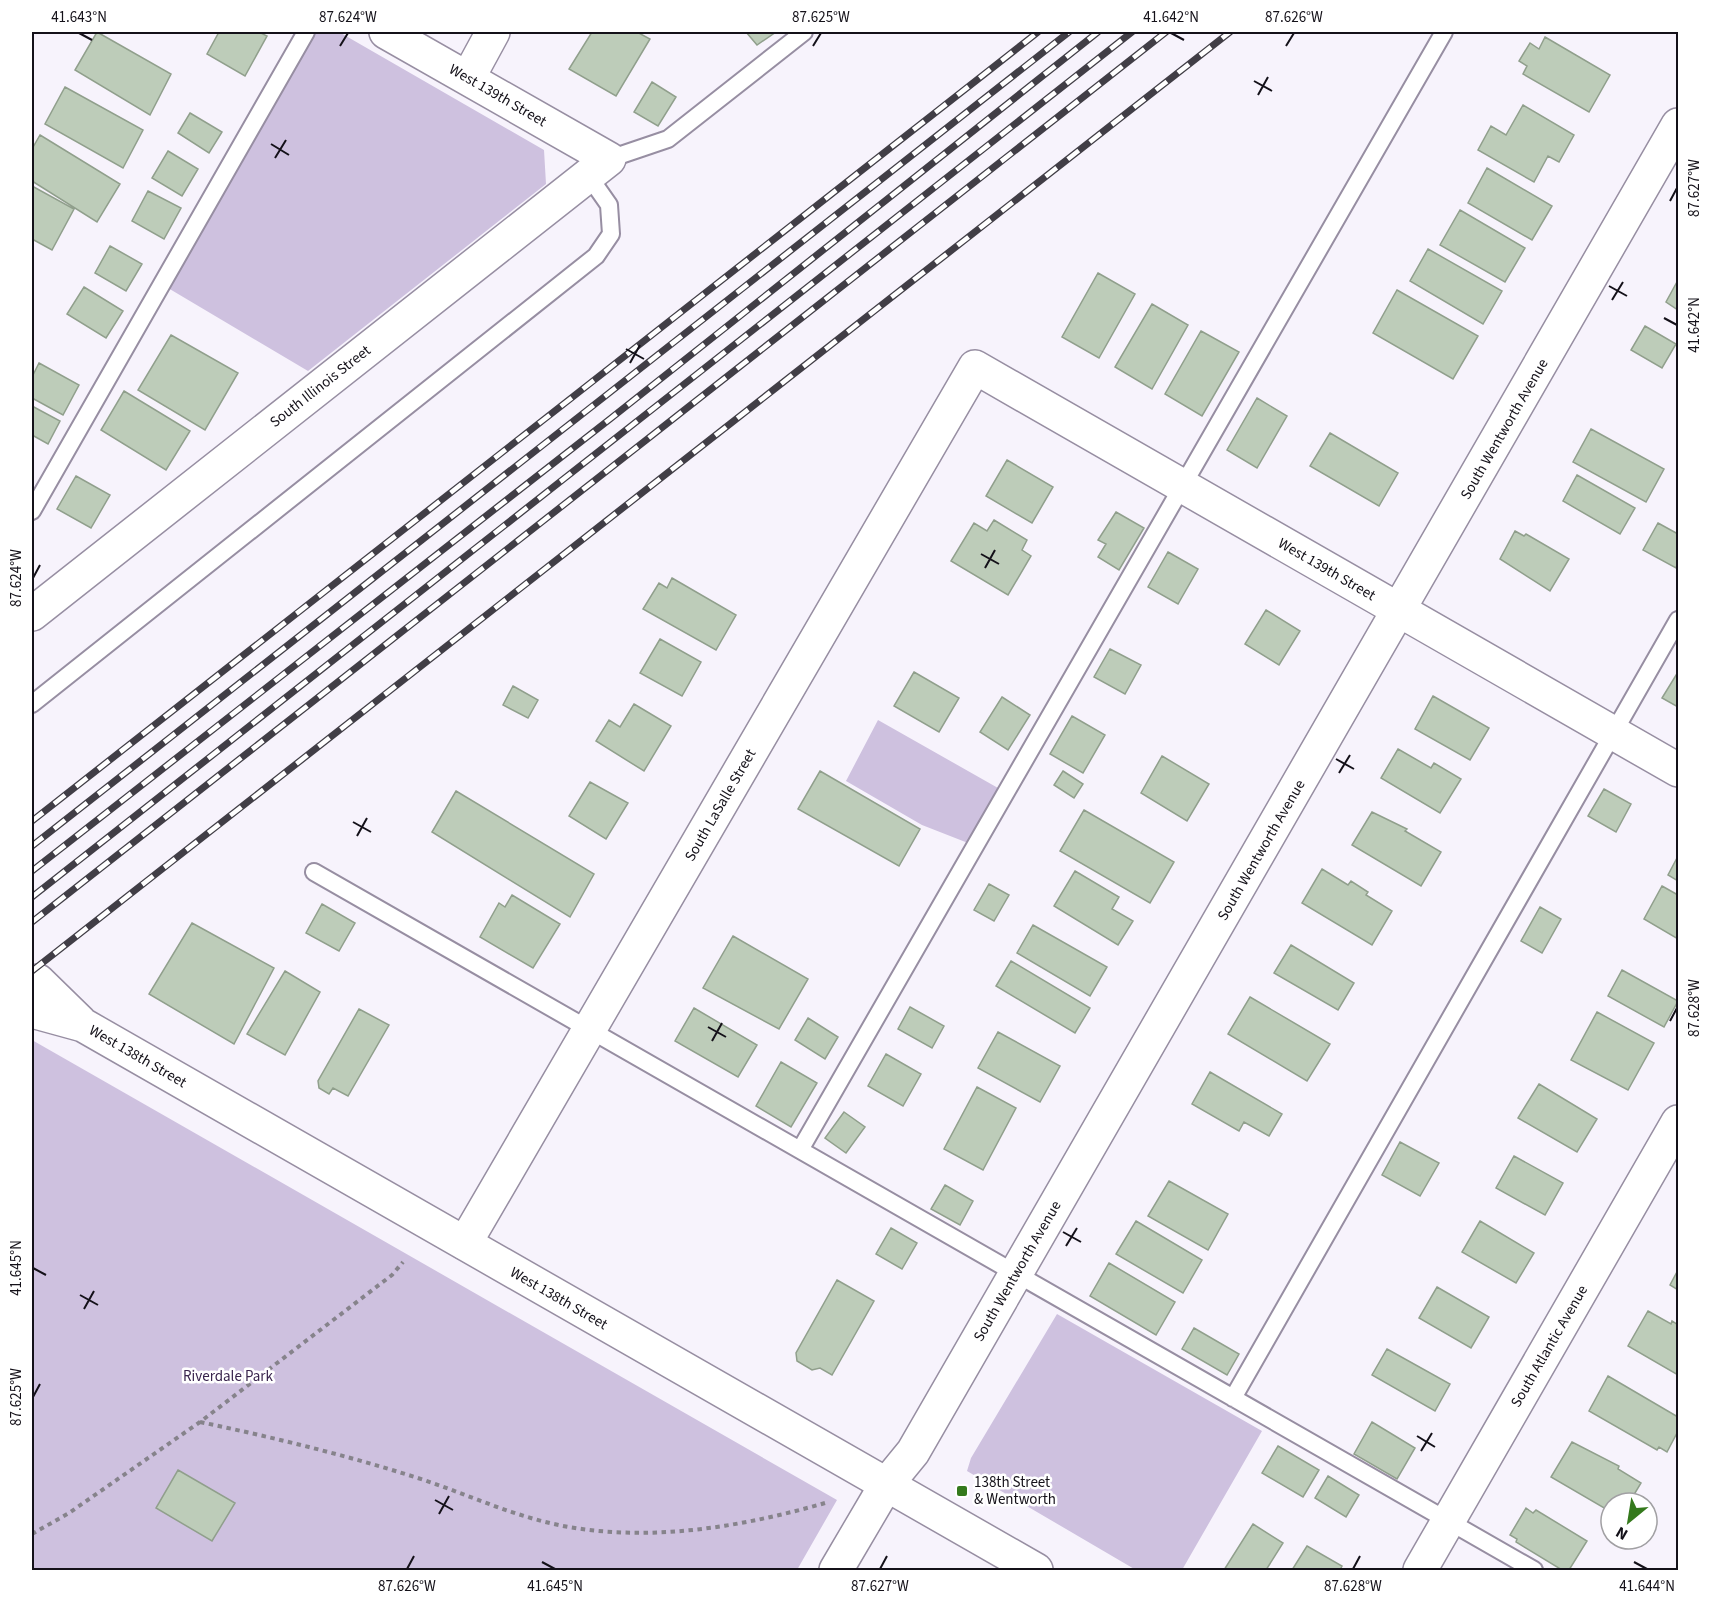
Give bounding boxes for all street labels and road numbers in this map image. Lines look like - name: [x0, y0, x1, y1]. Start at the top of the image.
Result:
- street label: West 139th Street: [445, 59, 550, 132]
- street label: South Illinois Street: [265, 340, 375, 432]
- street label: South Wentworth Avenue: [1455, 355, 1553, 504]
- street label: West 139th Street: [1274, 533, 1379, 606]
- street label: South LaSalle Street: [680, 745, 761, 865]
- street label: South Wentworth Avenue: [1212, 776, 1310, 925]
- street label: West 138th Street: [85, 1020, 190, 1093]
- street label: South Wentworth Avenue: [968, 1197, 1066, 1346]
- street label: West 138th Street: [506, 1262, 611, 1335]
- street label: South Atlantic Avenue: [1506, 1281, 1593, 1411]

